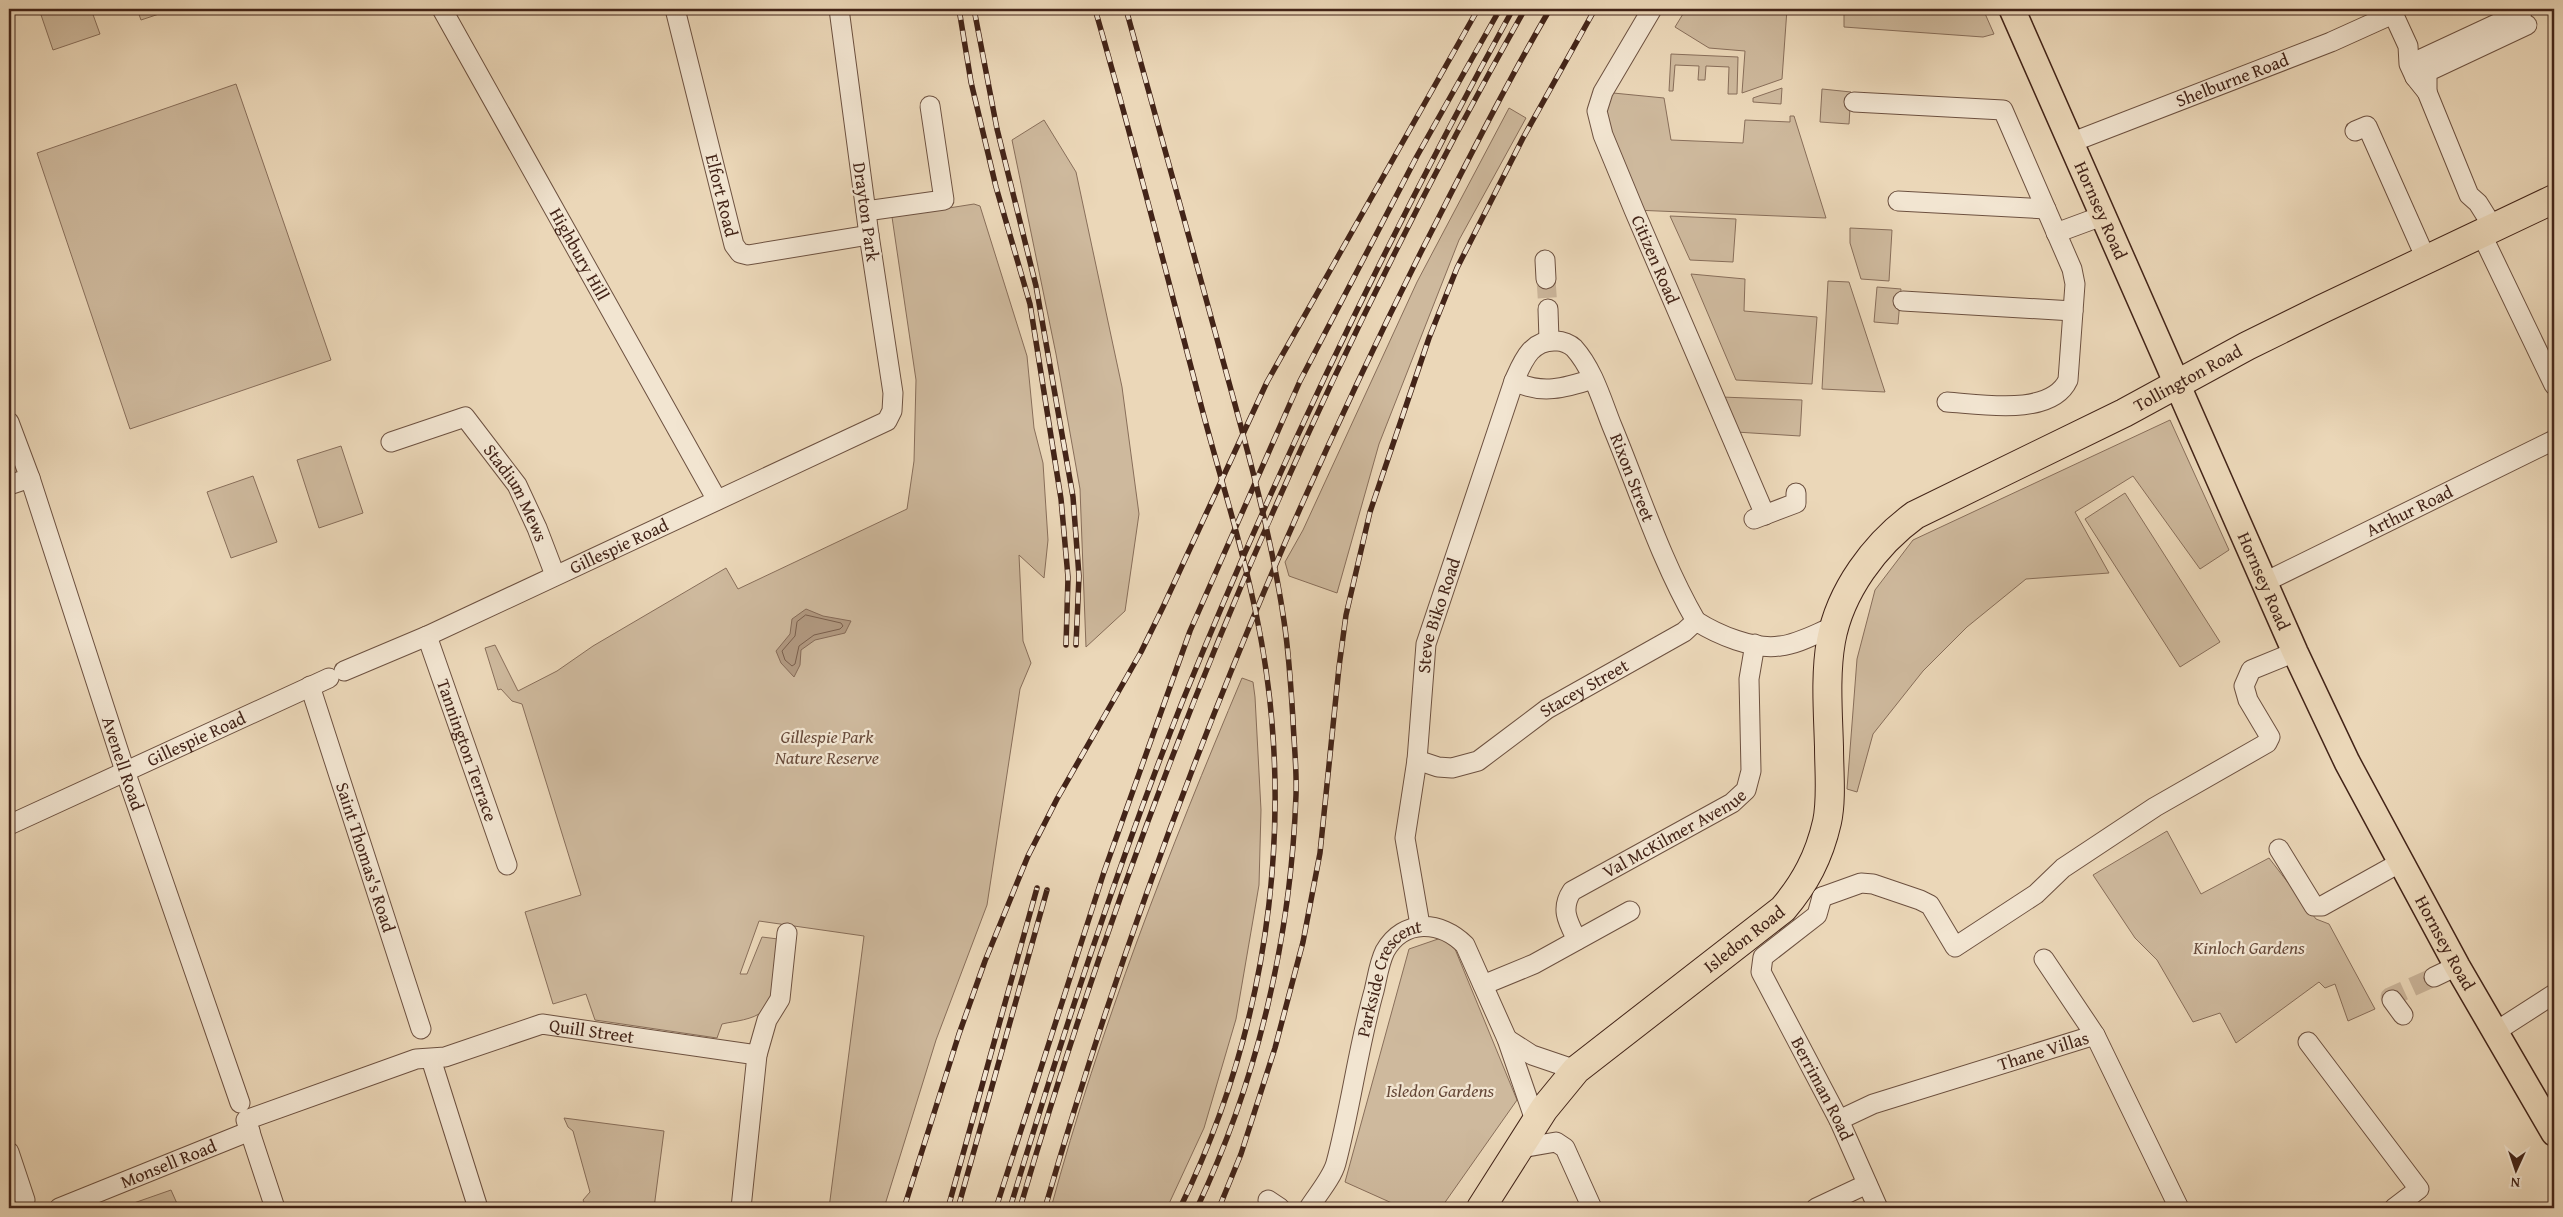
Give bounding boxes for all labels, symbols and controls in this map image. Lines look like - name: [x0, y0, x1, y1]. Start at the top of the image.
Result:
- street label: Shelburne Road: [2172, 46, 2293, 114]
- street label: Elfort Road: [699, 151, 746, 240]
- street label: Hornsey Road: [2068, 157, 2135, 264]
- street label: Drayton Park: [846, 161, 887, 264]
- street label: Highbury Hill: [543, 203, 617, 305]
- street label: Citizen Road: [1625, 211, 1687, 308]
- street label: Tollington Road: [2128, 337, 2247, 418]
- street label: Rixon Street: [1603, 429, 1663, 526]
- street label: Stadium Mews: [477, 438, 555, 546]
- street label: Arthur Road: [2361, 478, 2458, 543]
- street label: Gillespie Road: [565, 511, 673, 581]
- street label: Hornsey Road: [2231, 527, 2298, 635]
- street label: Steve Biko Road: [1410, 554, 1467, 674]
- street label: Stacey Street: [1533, 651, 1634, 723]
- street label: Tannington Terrace: [430, 675, 505, 825]
- street label: Gillespie Road: [142, 704, 250, 773]
- street label: Avenell Road: [95, 713, 152, 814]
- park label: Gillespie Park Nature Reserve: [774, 723, 879, 771]
- street label: Saint Thomas's Road: [329, 779, 403, 936]
- street label: Val McKilmer Avenue: [1597, 782, 1752, 885]
- street label: Hornsey Road: [2408, 890, 2483, 996]
- street label: Isledon Road: [1698, 898, 1791, 979]
- street label: Parkside Crescent: [1349, 913, 1424, 1040]
- park label: Kinloch Gardens: [2192, 934, 2305, 961]
- street label: Quill Street: [548, 1011, 637, 1050]
- street label: Thane Villas: [1994, 1024, 2092, 1077]
- street label: Berriman Road: [1784, 1032, 1861, 1145]
- park label: Isledon Gardens: [1386, 1077, 1495, 1104]
- street label: Monsell Road: [116, 1132, 221, 1195]
- north arrow: [2490, 1144, 2540, 1194]
- text: N: [2509, 1173, 2521, 1193]

